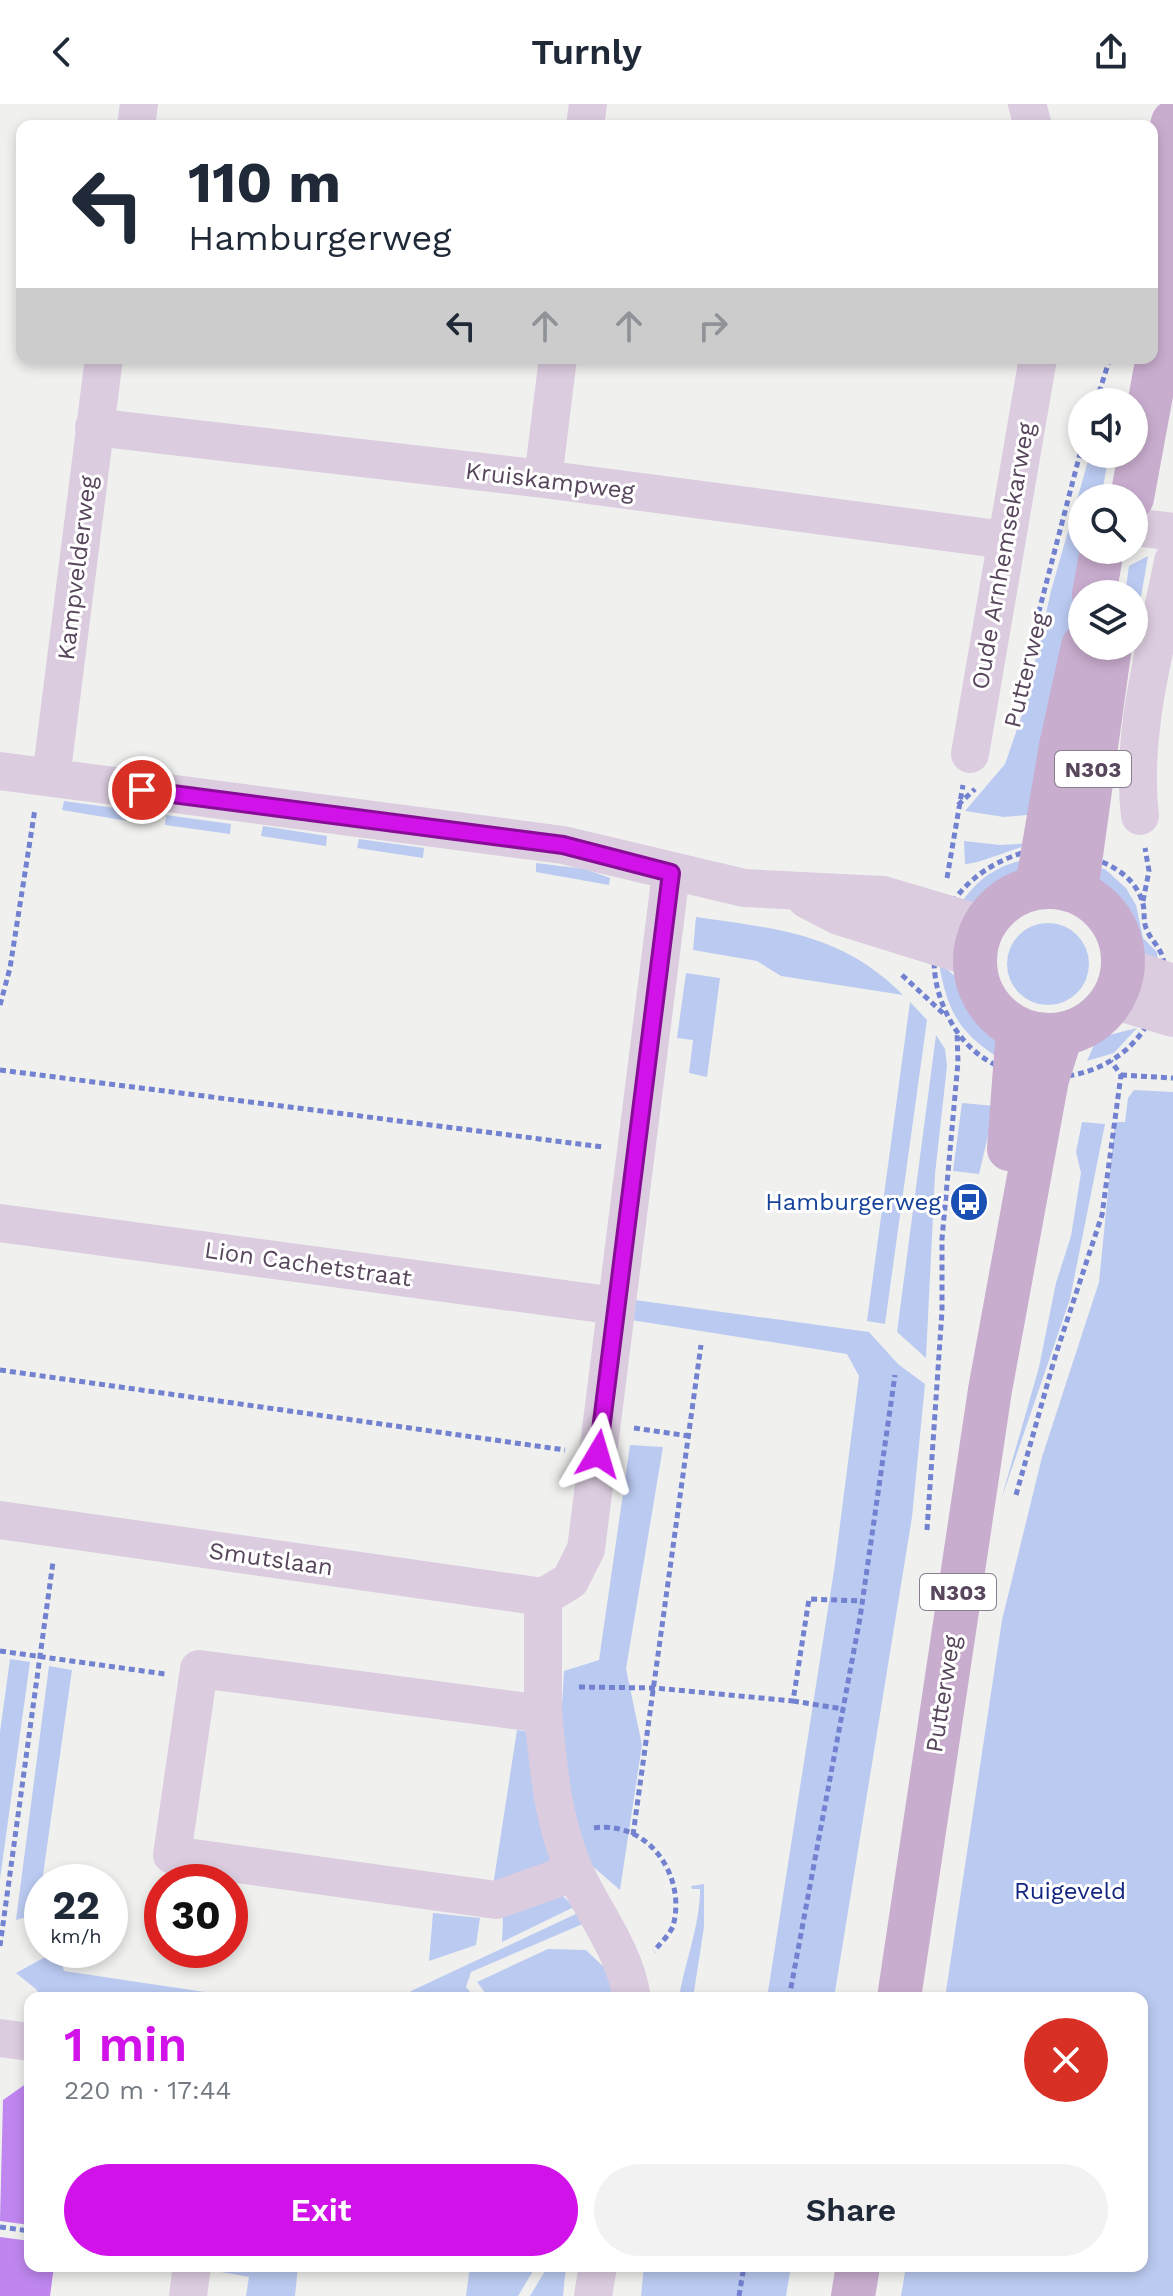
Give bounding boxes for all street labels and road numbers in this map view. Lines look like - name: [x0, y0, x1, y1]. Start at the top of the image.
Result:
- street label: Oude Arnhemsekarweg: [966, 420, 1040, 692]
- street label: Kruiskampweg: [464, 457, 636, 505]
- street label: Kampvelderweg: [52, 474, 102, 662]
- street label: Putterweg: [998, 609, 1054, 731]
- road number: N303: [1055, 751, 1131, 787]
- street label: Lion Cachetstraat: [203, 1236, 413, 1292]
- street label: Smutslaan: [207, 1536, 335, 1582]
- road number: N303: [920, 1574, 996, 1610]
- street label: Putterweg: [920, 1633, 966, 1754]

